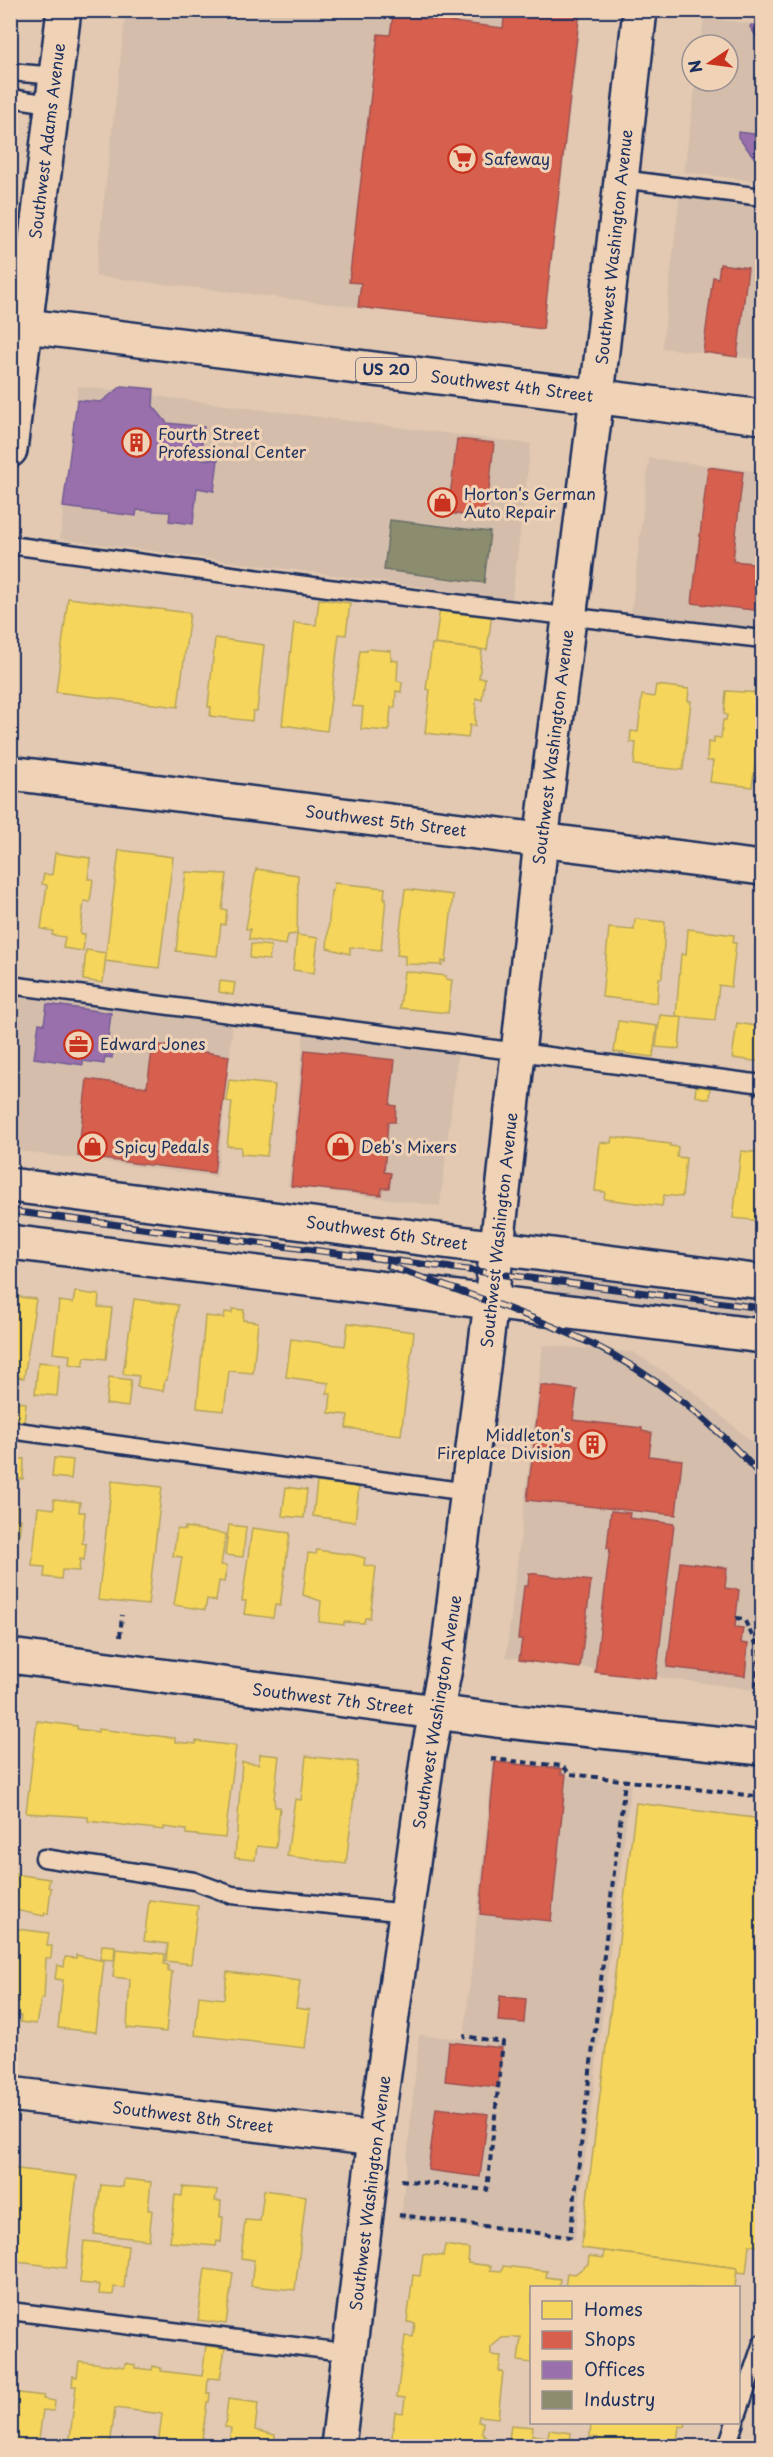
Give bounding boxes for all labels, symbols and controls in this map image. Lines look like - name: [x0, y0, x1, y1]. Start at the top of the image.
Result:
- north arrow: [680, 33, 740, 93]
- street label: Southwest Adams Avenue: [22, 41, 70, 240]
- text: N: [681, 58, 708, 75]
- street label: Southwest Washington Avenue: [589, 128, 637, 366]
- supermarket icon: Safeway: [447, 143, 479, 175]
- place label: Safeway: [484, 146, 550, 170]
- road number: US 20: [356, 358, 416, 382]
- street label: Southwest 4th Street: [429, 363, 595, 407]
- place label: Fourth Street Professional Center: [158, 421, 307, 463]
- building icon: Fourth Street Professional Center: [121, 427, 153, 459]
- place label: Horton's German Auto Repair: [464, 481, 596, 523]
- shop icon: Horton's German Auto Repair: [427, 487, 459, 519]
- street label: Southwest Washington Avenue: [526, 628, 578, 866]
- street label: Southwest 5th Street: [304, 798, 469, 842]
- office icon: Edward Jones: [63, 1028, 95, 1060]
- place label: Edward Jones: [100, 1031, 205, 1055]
- street label: Southwest Washington Avenue: [474, 1111, 522, 1349]
- shop icon: Spicy Pedals: [77, 1131, 109, 1163]
- shop icon: Deb's Mixers: [324, 1131, 356, 1163]
- place label: Spicy Pedals: [114, 1134, 209, 1158]
- place label: Deb's Mixers: [361, 1134, 457, 1158]
- street label: Southwest 6th Street: [305, 1209, 470, 1255]
- place label: Middleton's Fireplace Division: [437, 1422, 571, 1464]
- building icon: Middleton's Fireplace Division: [576, 1428, 608, 1460]
- street label: Southwest Washington Avenue: [406, 1593, 466, 1831]
- street label: Southwest 7th Street: [251, 1676, 415, 1720]
- street label: Southwest Washington Avenue: [343, 2074, 395, 2312]
- street label: Southwest 8th Street: [111, 2094, 275, 2138]
- legend: [530, 2286, 740, 2424]
- text: Homes: [584, 2295, 642, 2322]
- text: Shops: [584, 2325, 635, 2352]
- text: Offices: [584, 2355, 645, 2382]
- text: Industry: [584, 2385, 655, 2412]

